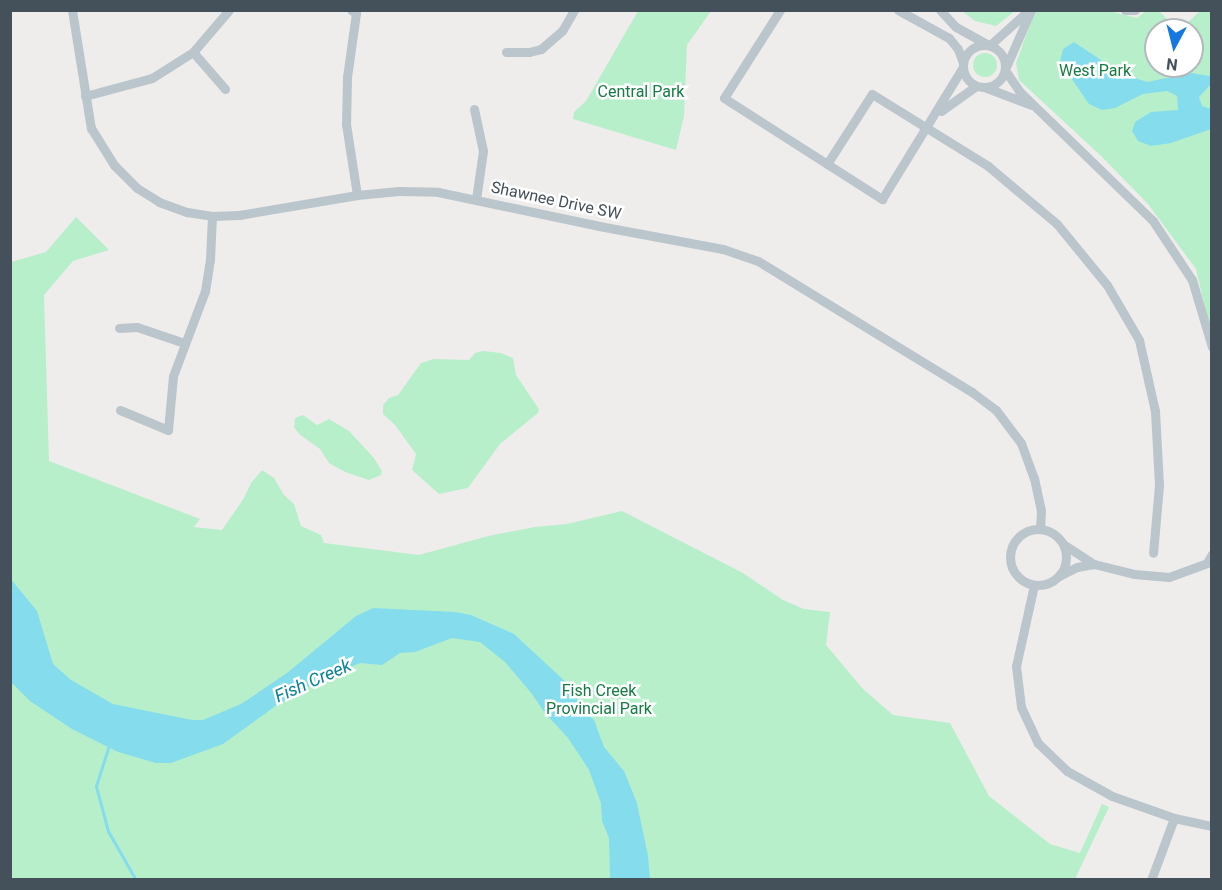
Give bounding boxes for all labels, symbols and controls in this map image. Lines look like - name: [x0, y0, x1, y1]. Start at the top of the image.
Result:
- north arrow: [1144, 18, 1204, 78]
- text: N: [1165, 54, 1179, 74]
- park label: West Park: [1059, 61, 1131, 81]
- park label: Central Park: [598, 82, 684, 102]
- street label: Shawnee Drive SW: [489, 178, 623, 224]
- water label: Fish Creek: [271, 655, 355, 707]
- park label: Fish Creek Provincial Park: [546, 681, 652, 719]

